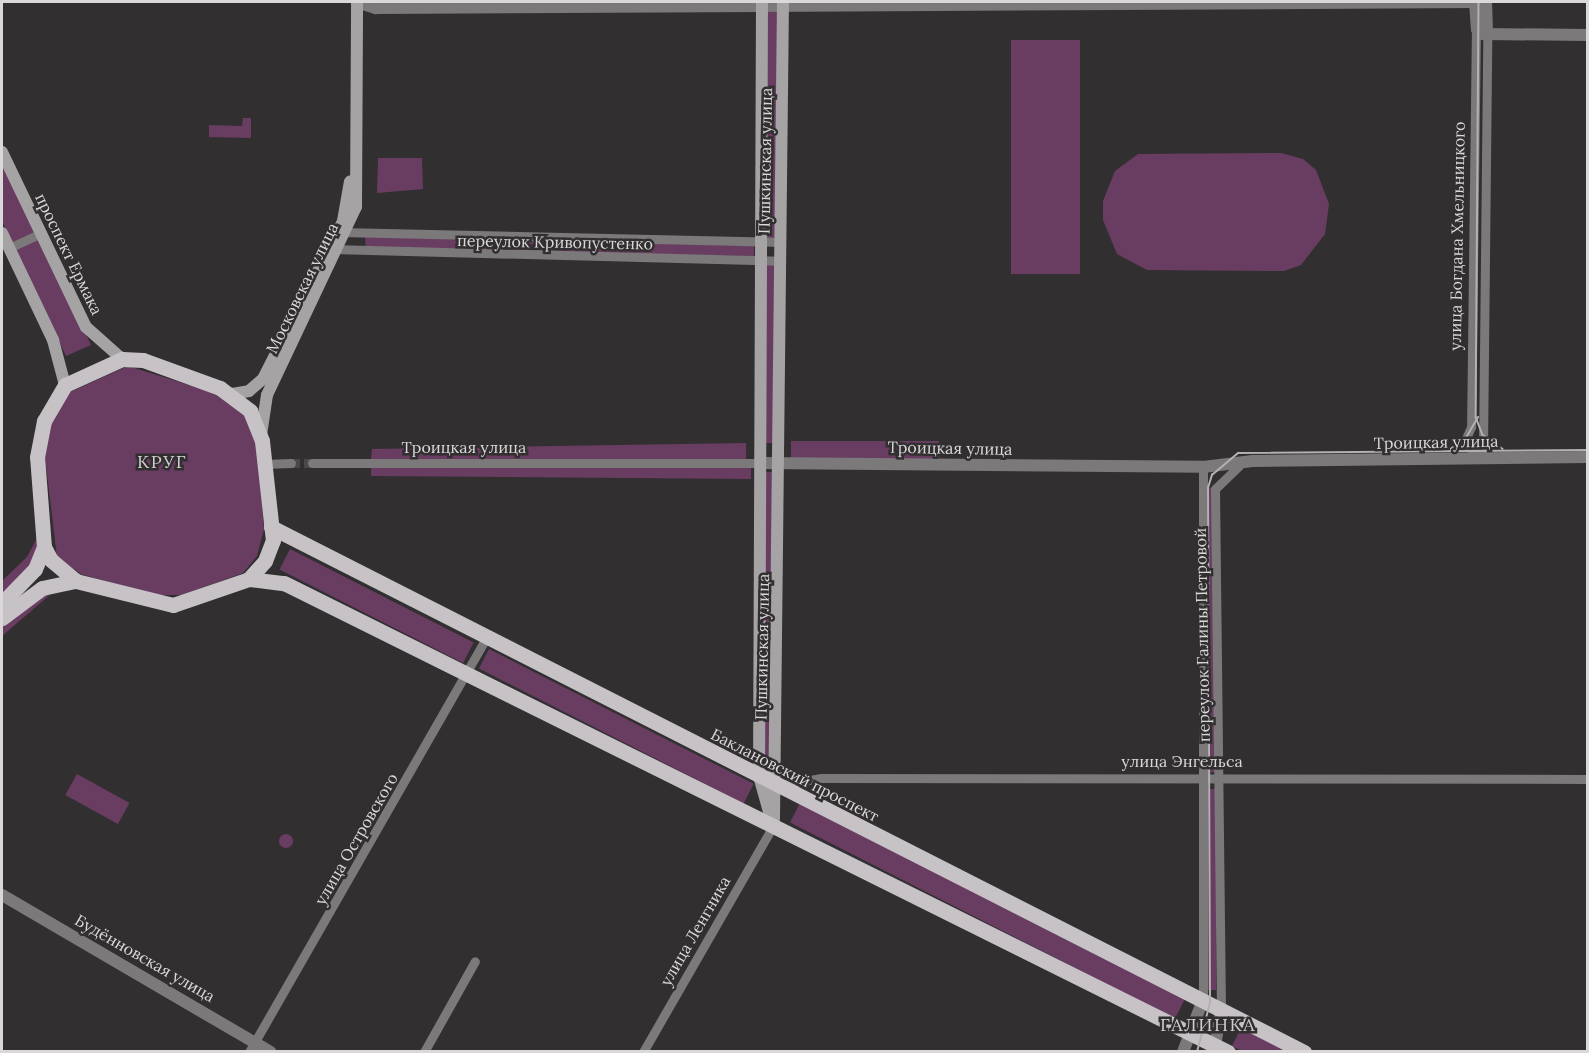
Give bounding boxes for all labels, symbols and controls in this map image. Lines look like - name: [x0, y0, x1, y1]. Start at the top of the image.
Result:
- street label: Пушкинская улица: [754, 88, 776, 234]
- street label: улица Богдана Хмельницкого: [1445, 121, 1469, 351]
- street label: проспект Ермака: [31, 190, 107, 318]
- street label: Московская улица: [262, 220, 342, 356]
- street label: переулок Кривопустенко: [457, 231, 653, 253]
- street label: Троицкая улица: [1373, 431, 1499, 453]
- street label: Троицкая улица: [402, 437, 526, 457]
- street label: Троицкая улица: [887, 437, 1013, 459]
- district label: КРУГ: [137, 451, 187, 473]
- street label: переулок Галины Петровой: [1191, 528, 1213, 742]
- street label: Пушкинская улица: [751, 574, 773, 720]
- street label: Баклановский проспект: [708, 724, 882, 826]
- street label: улица Энгельса: [1121, 751, 1243, 771]
- street label: улица Островского: [310, 770, 402, 908]
- street label: улица Ленгника: [656, 873, 734, 989]
- street label: Будённовская улица: [72, 910, 218, 1006]
- district label: ГАЛИНКА: [1160, 1014, 1256, 1036]

